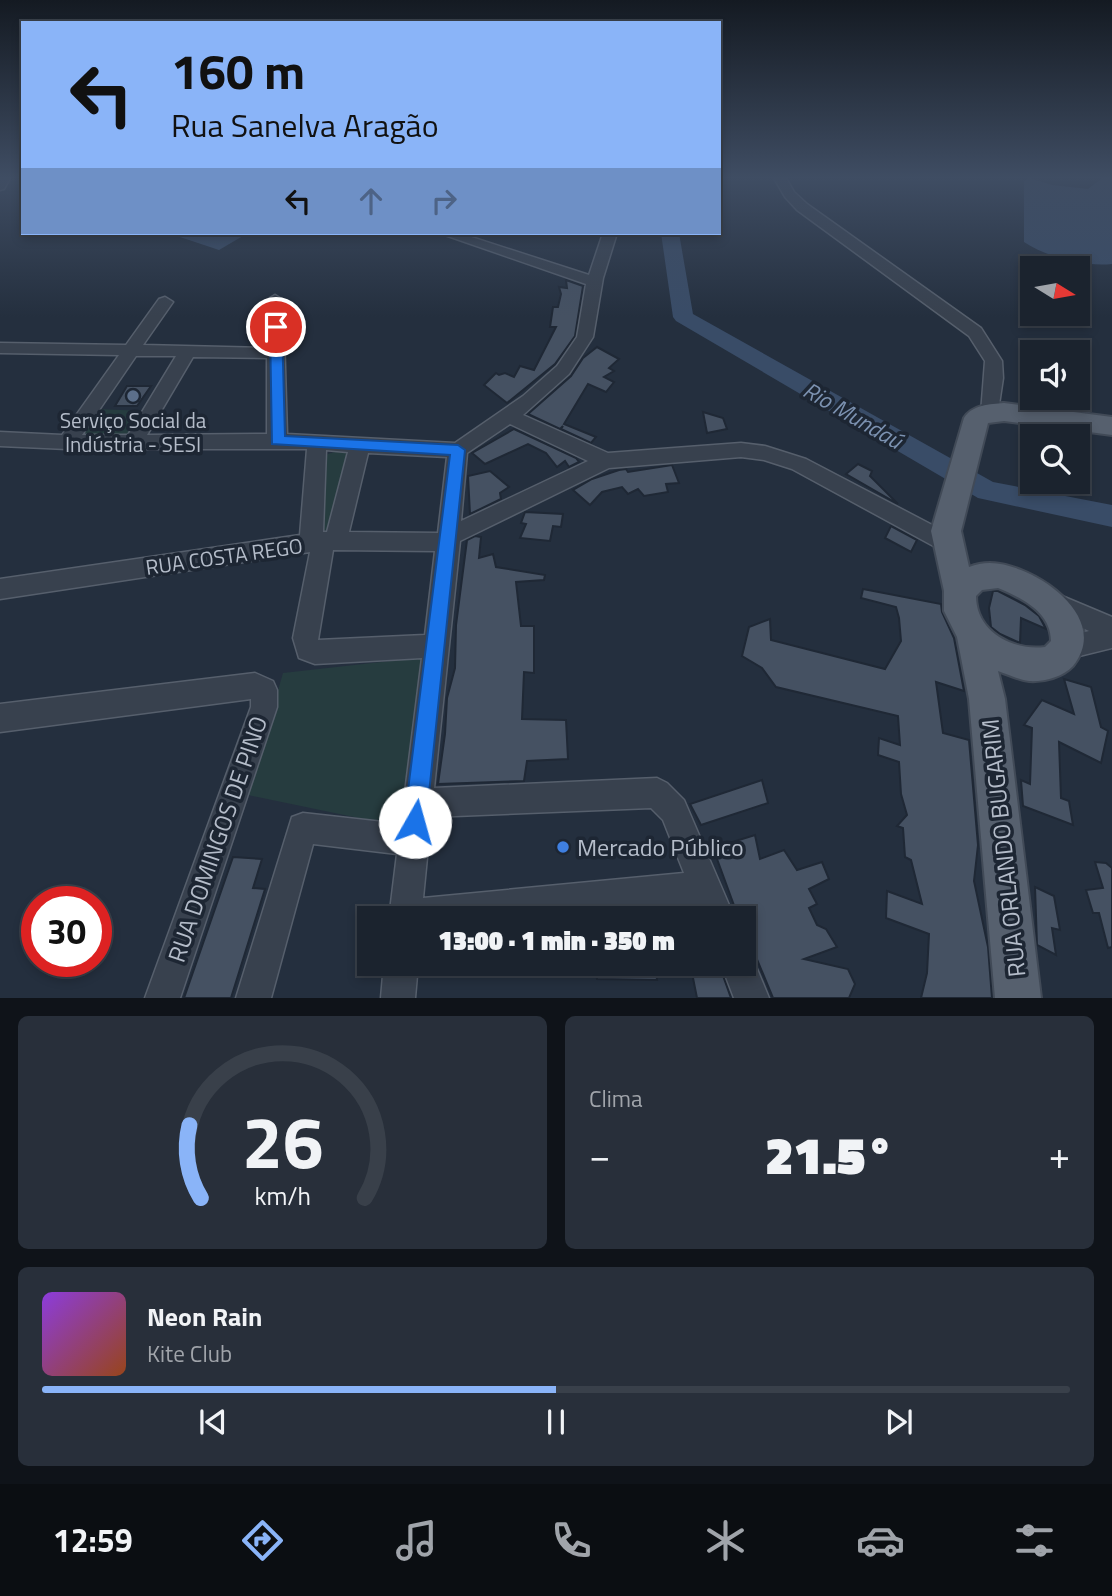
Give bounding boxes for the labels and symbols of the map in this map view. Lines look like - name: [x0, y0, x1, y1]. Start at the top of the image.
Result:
- north arrow: [1020, 256, 1090, 326]
- pin: [246, 297, 306, 357]
- water label: Rio Mundaú: [797, 372, 910, 458]
- marker: Serviço Social da Indústria - SESI: [125, 388, 141, 404]
- place label: Serviço Social da Indústria - SESI: [60, 404, 207, 460]
- street label: RUA COSTA REGO: [143, 529, 305, 583]
- street label: RUA DOMINGOS DE PINO: [158, 711, 276, 967]
- street label: RUA ORLANDO BUGARIM: [972, 717, 1034, 979]
- position arrow: [378, 785, 452, 859]
- place label: Mercado Público: [577, 829, 744, 865]
- marker: Mercado Público: [555, 839, 571, 855]
- speed limit sign: 30: [21, 886, 112, 977]

